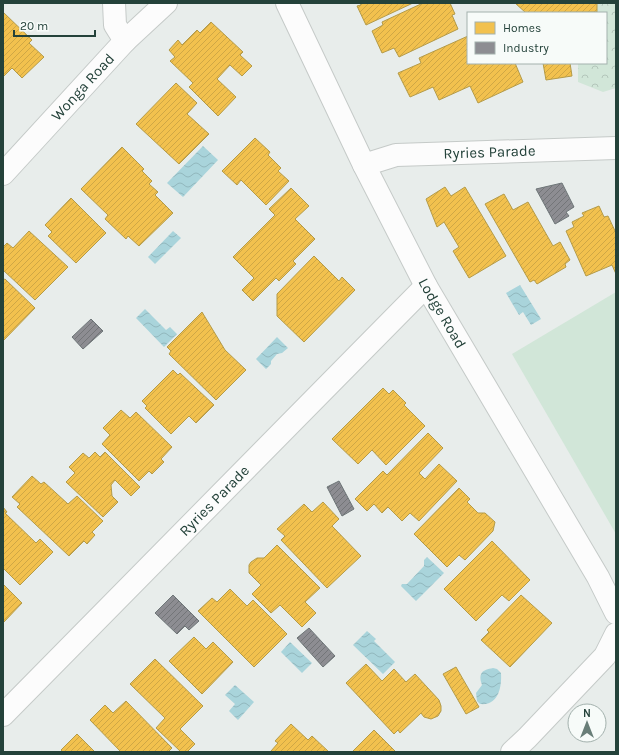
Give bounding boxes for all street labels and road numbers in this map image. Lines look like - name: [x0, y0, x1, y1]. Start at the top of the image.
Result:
- street label: Wonga Road: [47, 50, 118, 124]
- street label: Ryries Parade: [443, 142, 536, 162]
- street label: Lodge Road: [415, 275, 470, 352]
- street label: Ryries Parade: [176, 462, 253, 540]

